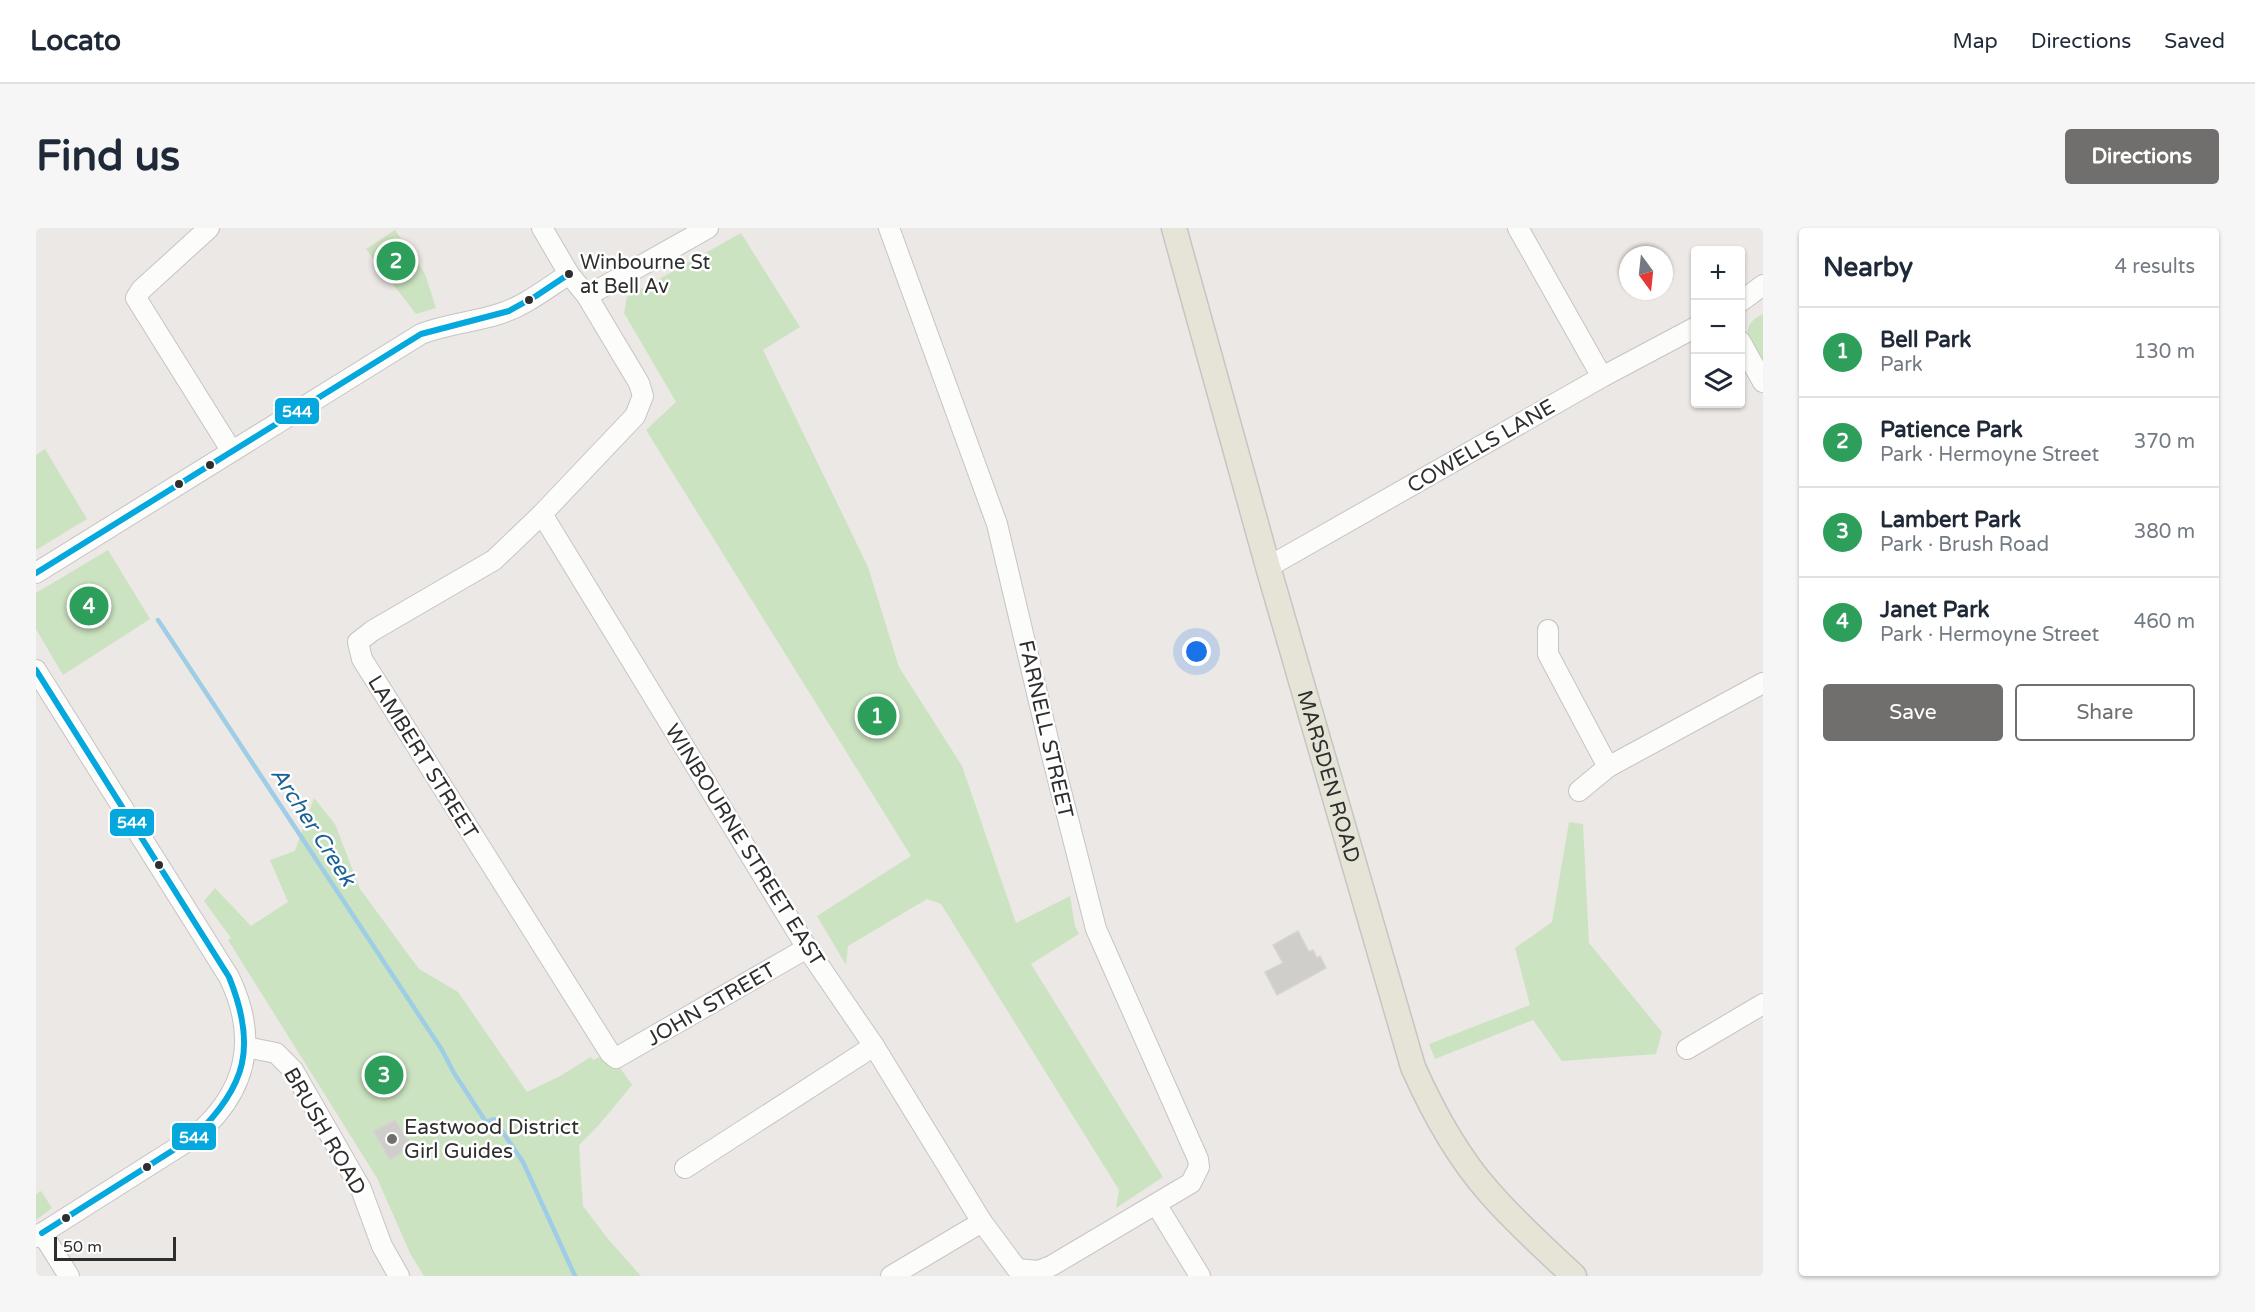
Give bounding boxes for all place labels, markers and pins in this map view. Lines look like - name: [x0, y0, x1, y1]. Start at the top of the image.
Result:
- pin: 2: [376, 238, 416, 284]
- place label: Winbourne St at Bell Av: [580, 251, 710, 299]
- marker: Winbourne St at Bell Av: [563, 268, 575, 280]
- unlabelled marker: [523, 294, 535, 306]
- unlabelled marker: [204, 459, 216, 471]
- unlabelled marker: [173, 478, 185, 490]
- pin: 4: [70, 584, 108, 628]
- pin: 1: [858, 694, 896, 738]
- unlabelled marker: [153, 859, 165, 871]
- pin: 3: [364, 1052, 404, 1098]
- place label: Eastwood District Girl Guides: [404, 1115, 579, 1164]
- marker: Eastwood District Girl Guides: [385, 1132, 399, 1146]
- unlabelled marker: [141, 1161, 153, 1173]
- unlabelled marker: [60, 1212, 72, 1224]

